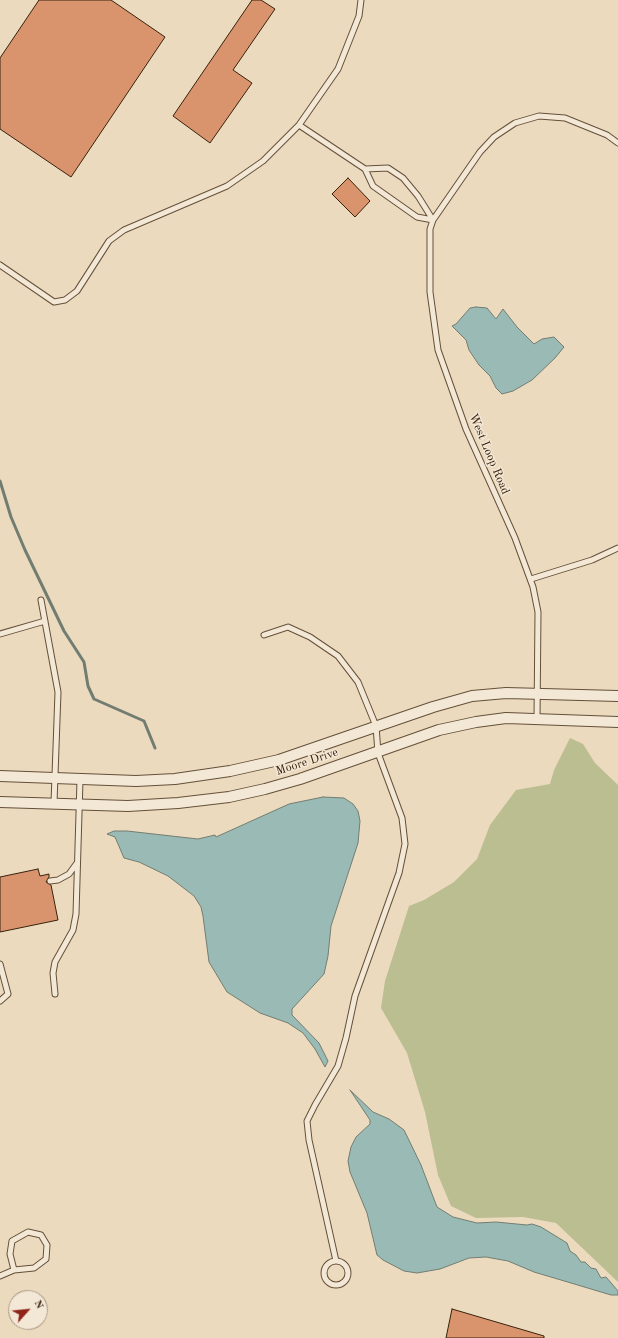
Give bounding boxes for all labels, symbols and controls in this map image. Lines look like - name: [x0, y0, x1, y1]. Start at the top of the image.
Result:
- street label: West Loop Road: [466, 412, 512, 496]
- street label: Moore Drive: [274, 745, 340, 779]
- north arrow: [8, 1290, 48, 1330]
- text: N: [31, 1299, 45, 1311]

